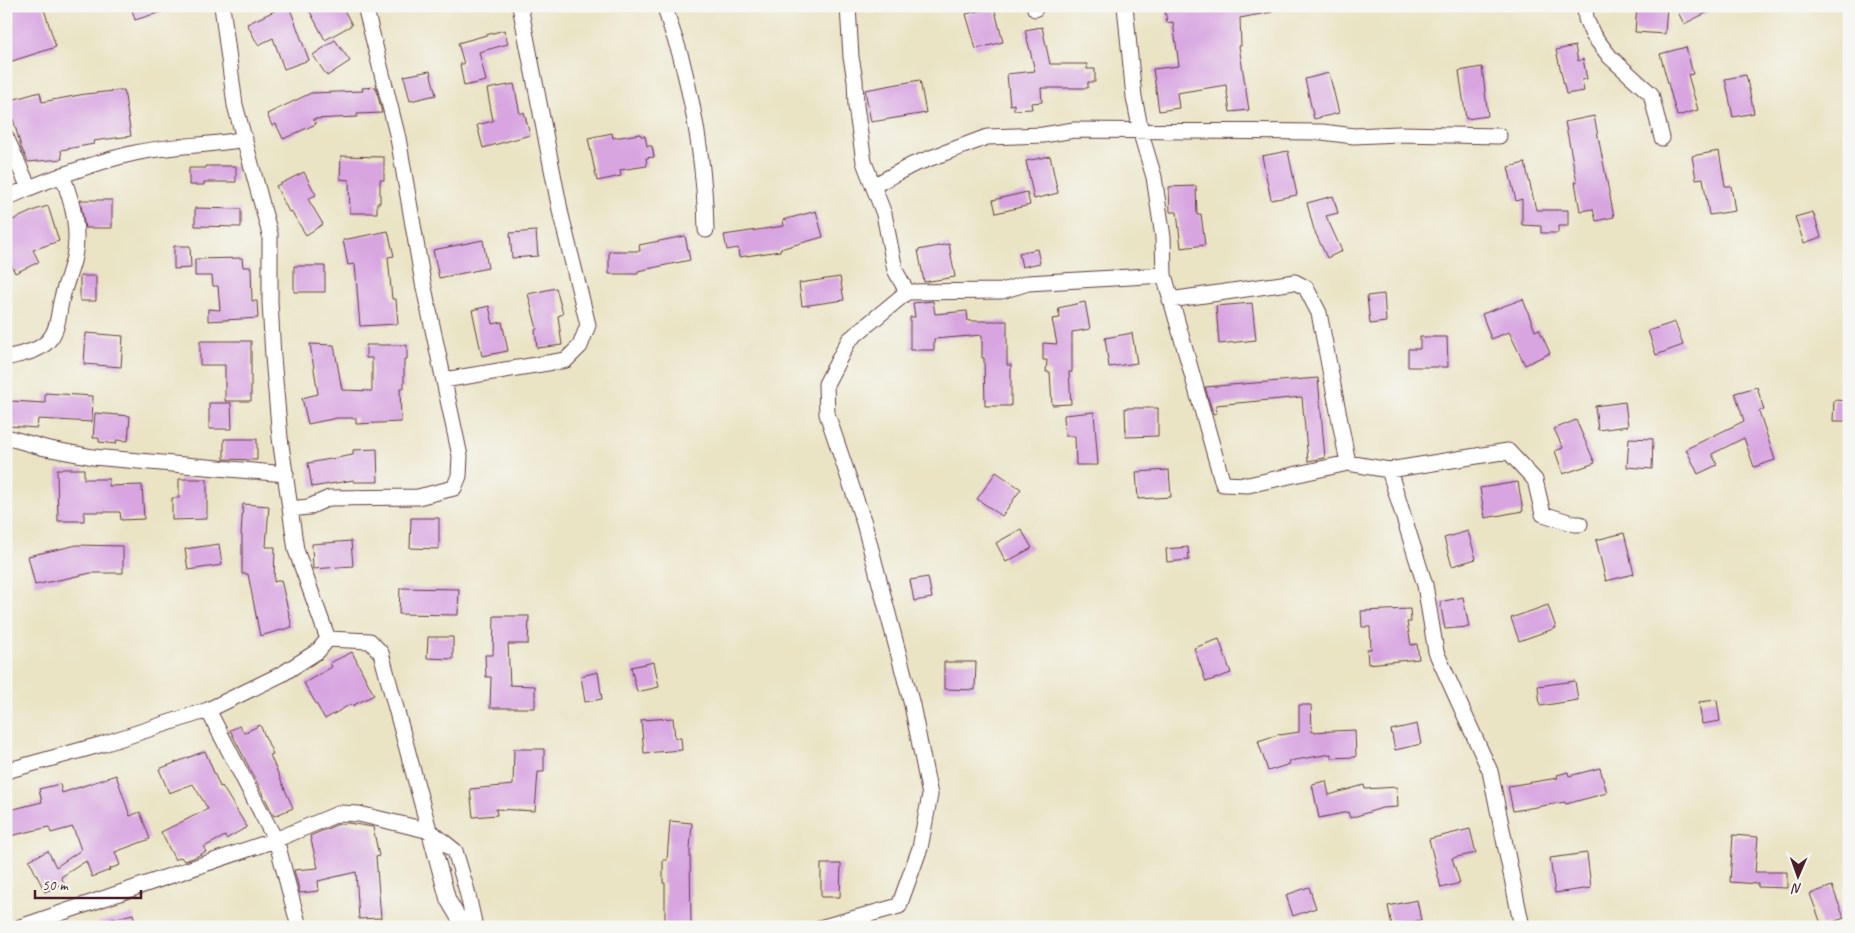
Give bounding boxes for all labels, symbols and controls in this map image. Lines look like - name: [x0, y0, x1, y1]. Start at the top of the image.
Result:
- north arrow: [1772, 850, 1822, 900]
- scale bar: [35, 868, 141, 900]
- text: 50 m: [42, 876, 69, 895]
- text: N: [1791, 880, 1802, 897]

